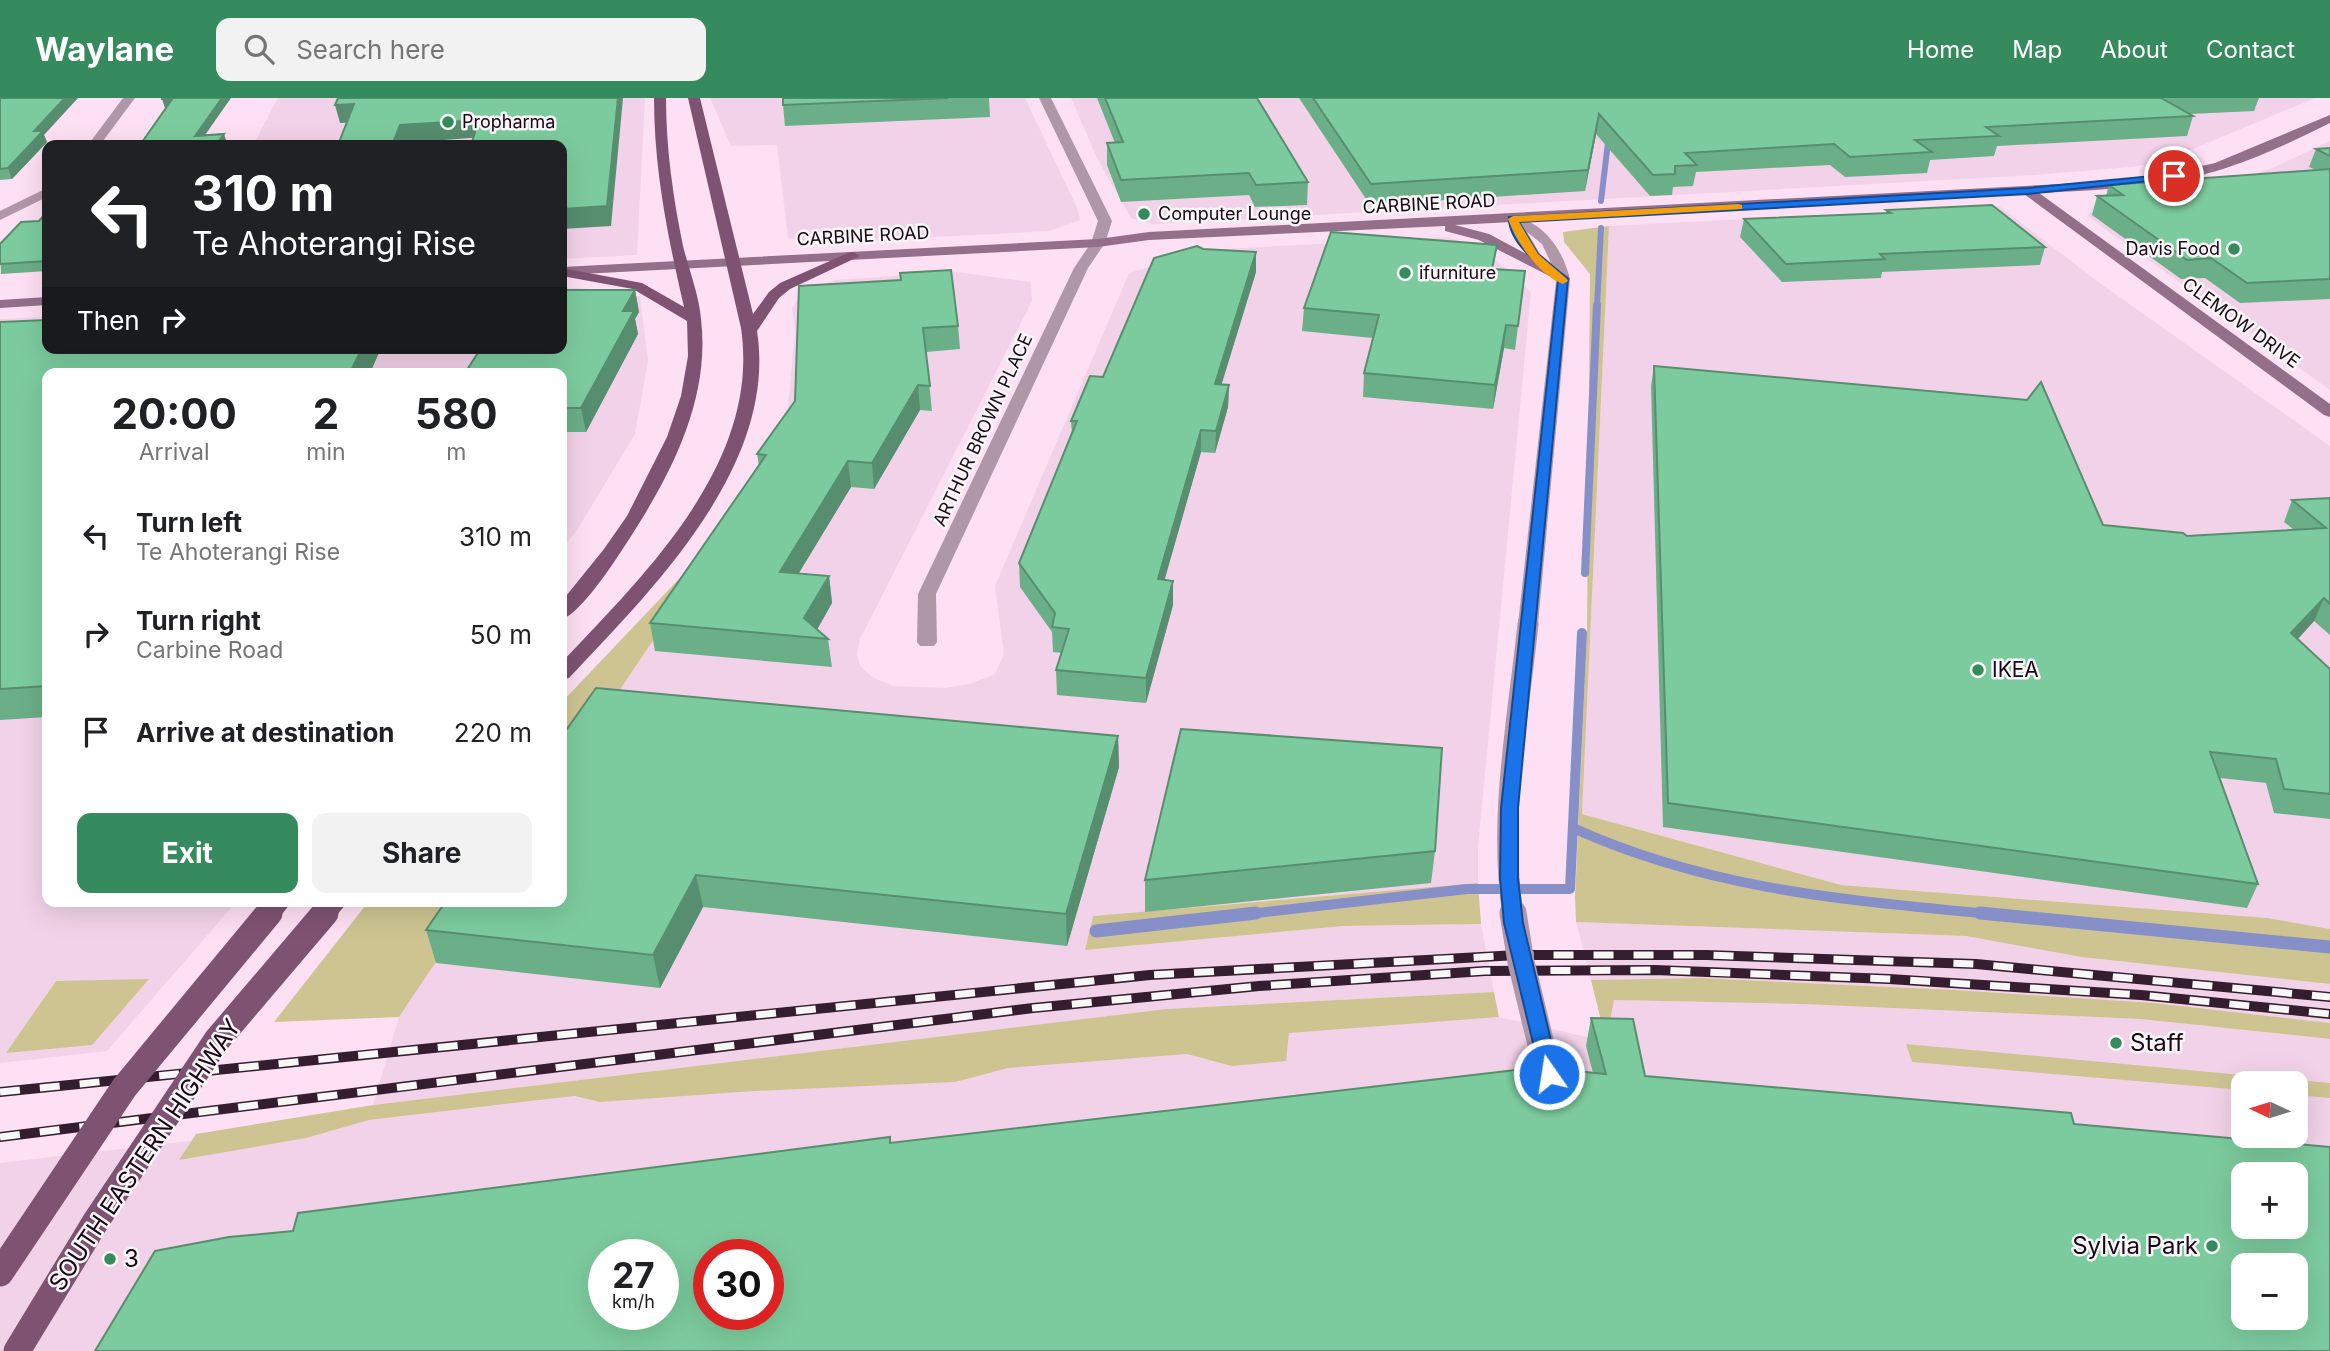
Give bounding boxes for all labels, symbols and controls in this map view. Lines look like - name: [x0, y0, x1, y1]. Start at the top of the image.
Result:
- search box: [216, 18, 706, 81]
- text: Waylane: [35, 29, 174, 69]
- icon: search: [240, 30, 278, 68]
- text: Search here: [296, 34, 445, 65]
- text: Home: [1907, 35, 1974, 64]
- text: Map: [2012, 35, 2062, 64]
- text: About: [2100, 35, 2168, 64]
- text: Contact: [2206, 35, 2295, 64]
- place label: Propharma: [462, 111, 555, 132]
- marker: Propharma: [440, 114, 456, 130]
- pin: [2144, 146, 2204, 206]
- icon: arrive: [2155, 157, 2193, 195]
- text: 310 m: [192, 164, 334, 223]
- icon: left: [77, 168, 168, 259]
- street label: CARBINE ROAD: [1362, 190, 1496, 217]
- place label: Computer Lounge: [1158, 203, 1311, 224]
- marker: Computer Lounge: [1136, 206, 1152, 222]
- street label: CARBINE ROAD: [796, 222, 930, 249]
- text: Te Ahoterangi Rise: [192, 224, 476, 263]
- place label: Davis Food: [2126, 238, 2220, 259]
- marker: Davis Food: [2226, 241, 2242, 257]
- place label: ifurniture: [1419, 262, 1496, 283]
- marker: ifurniture: [1397, 265, 1413, 281]
- street label: CLEMOW DRIVE: [2179, 273, 2304, 372]
- icon: right: [154, 301, 192, 339]
- text: Then: [77, 305, 140, 336]
- street label: ARTHUR BROWN PLACE: [929, 330, 1036, 529]
- text: 20:00: [111, 388, 237, 439]
- text: 2: [313, 388, 339, 439]
- text: 580: [415, 388, 498, 439]
- text: Arrival: [139, 438, 210, 466]
- text: min: [306, 438, 346, 466]
- text: m: [446, 438, 466, 466]
- text: Turn left: [136, 507, 242, 538]
- icon: left: [77, 517, 115, 555]
- text: 310 m: [459, 521, 532, 552]
- text: Te Ahoterangi Rise: [136, 538, 340, 566]
- text: Turn right: [136, 605, 261, 636]
- icon: right: [77, 615, 115, 653]
- text: 50 m: [470, 619, 532, 650]
- text: Carbine Road: [136, 636, 283, 664]
- place label: IKEA: [1992, 657, 2039, 682]
- marker: IKEA: [1970, 662, 1986, 678]
- icon: arrive: [77, 713, 115, 751]
- text: Arrive at destination: [136, 717, 395, 748]
- text: 220 m: [454, 717, 532, 748]
- button: Exit: [77, 813, 298, 893]
- button: Share: [312, 813, 532, 893]
- street label: SOUTH EASTERN HIGHWAY: [43, 1013, 247, 1296]
- place label: Staff: [2130, 1028, 2184, 1057]
- marker: Staff: [2108, 1035, 2124, 1051]
- position arrow: [1512, 1037, 1586, 1111]
- north arrow: [2231, 1071, 2308, 1148]
- map controls: [2231, 1071, 2308, 1330]
- button: +: [2231, 1162, 2308, 1239]
- place label: Sylvia Park: [2072, 1231, 2198, 1260]
- marker: Sylvia Park: [2204, 1238, 2220, 1254]
- speed limit sign: 30: [693, 1239, 784, 1330]
- place label: 3: [124, 1244, 139, 1273]
- marker: 3: [102, 1251, 118, 1267]
- button: −: [2231, 1253, 2308, 1330]
- text: 27: [612, 1254, 655, 1296]
- text: km/h: [612, 1291, 655, 1312]

